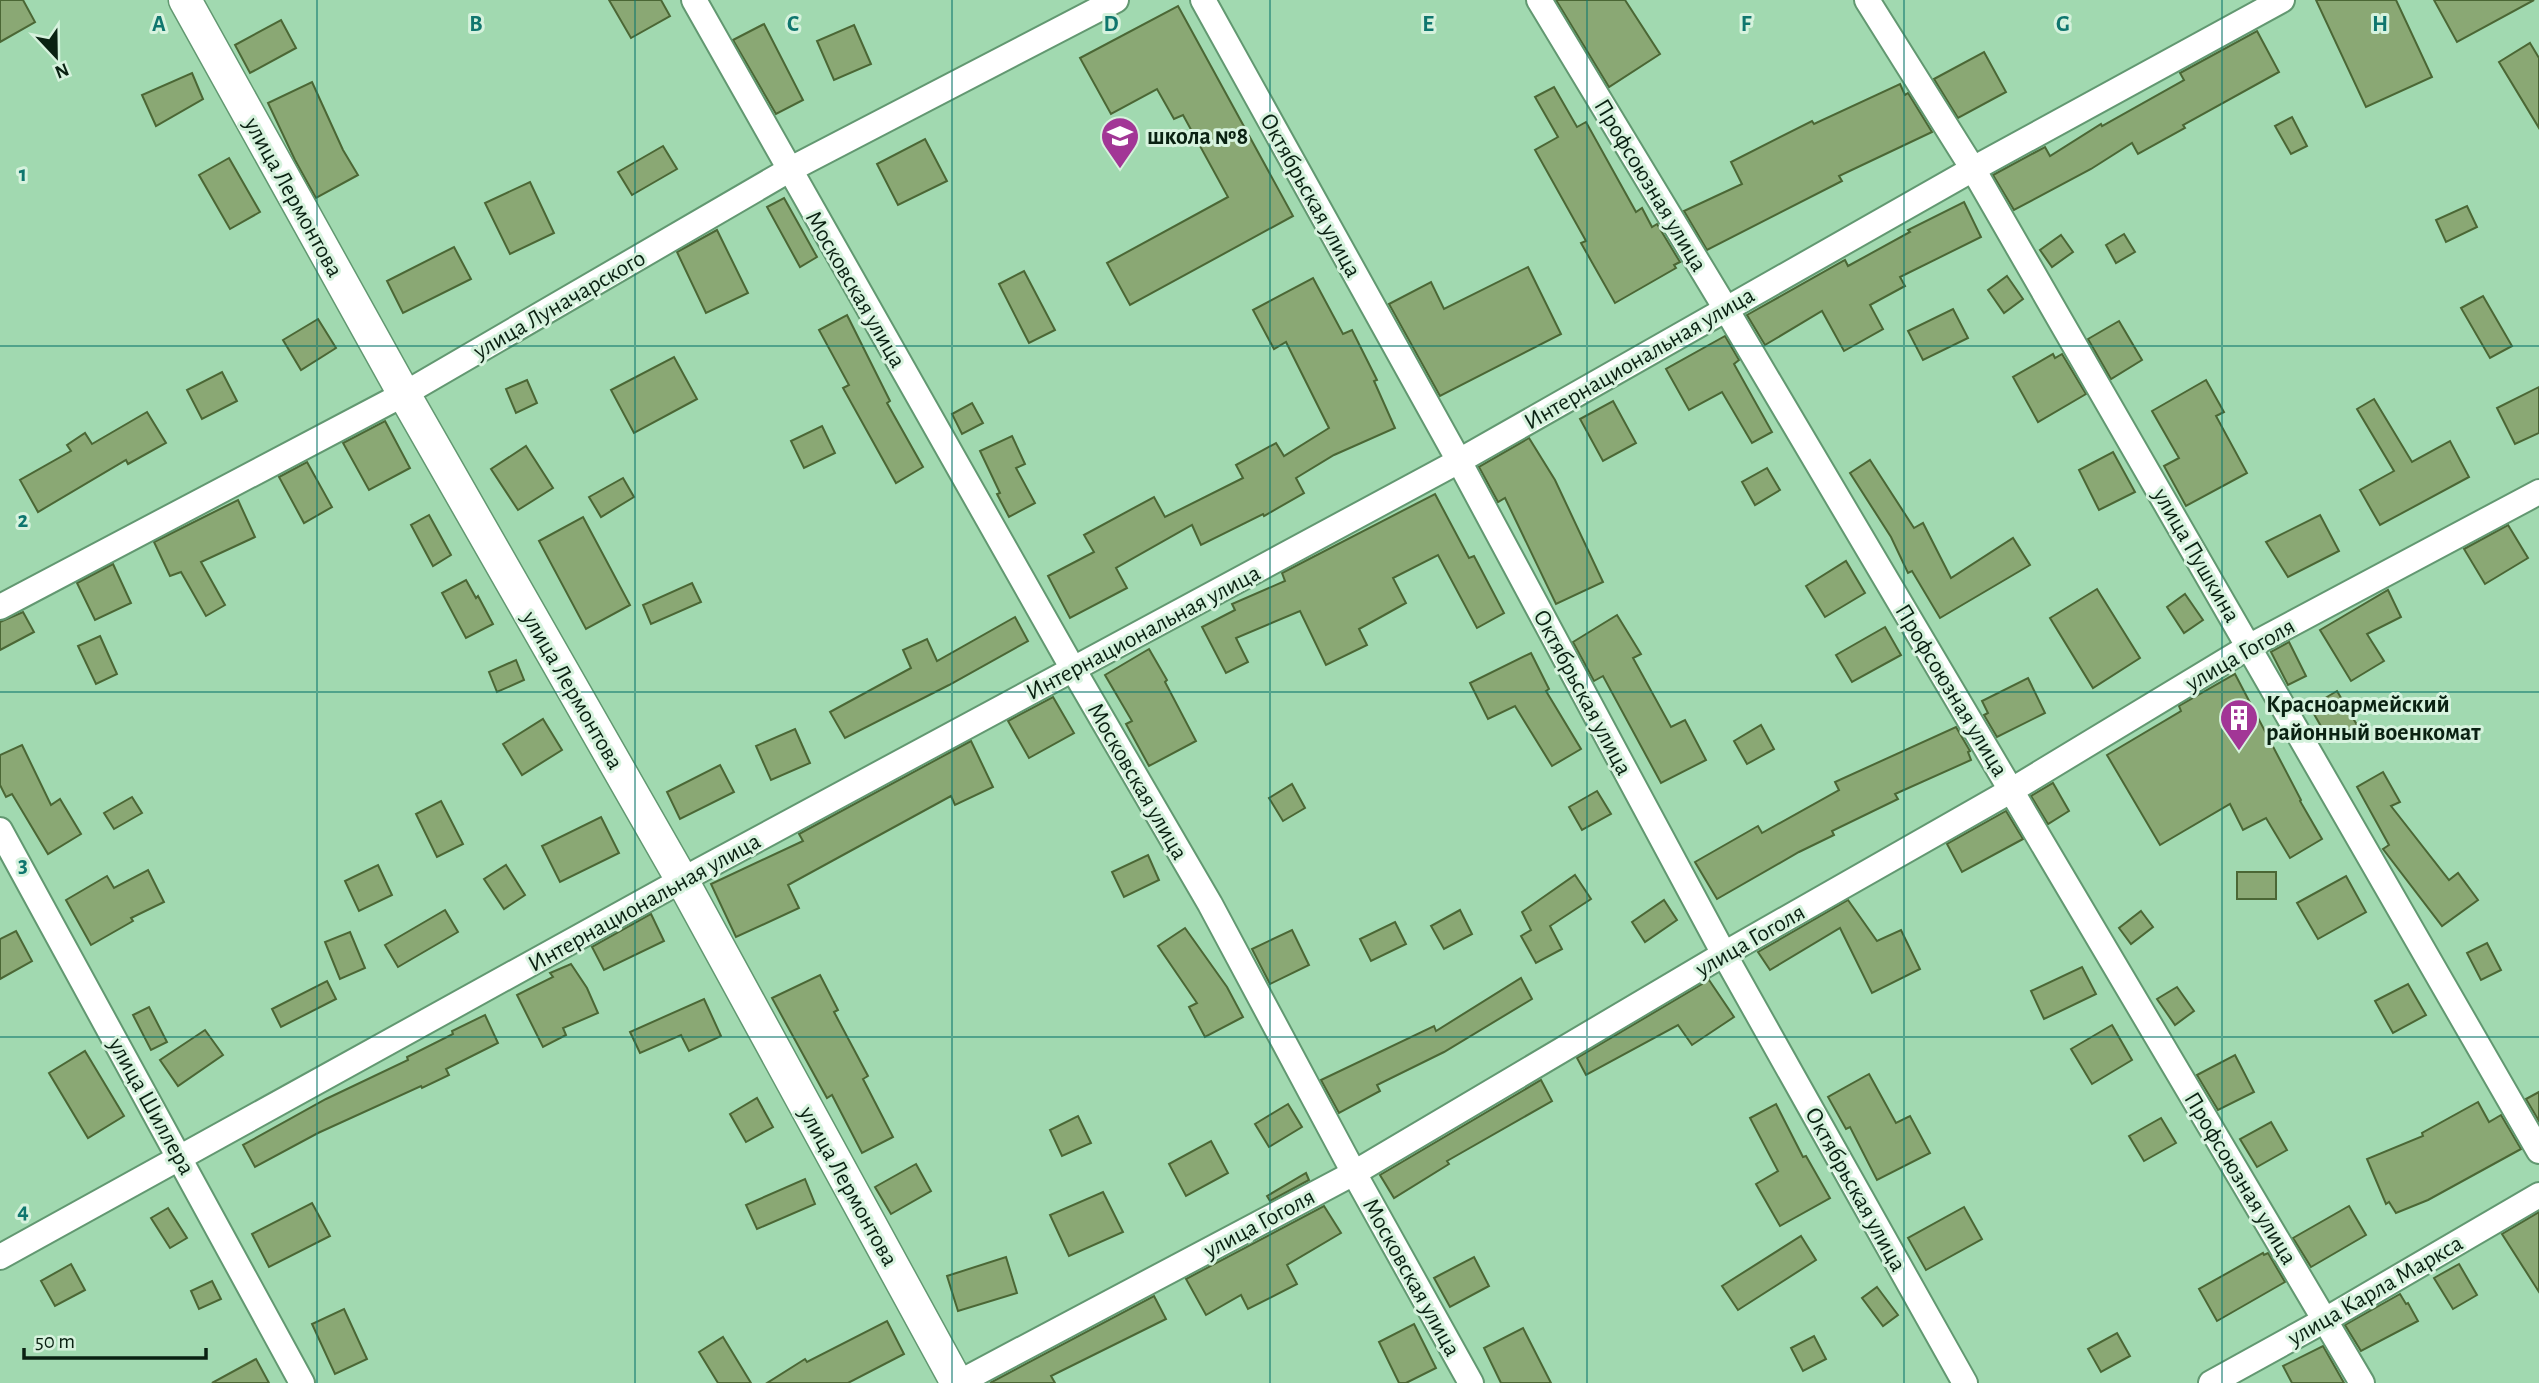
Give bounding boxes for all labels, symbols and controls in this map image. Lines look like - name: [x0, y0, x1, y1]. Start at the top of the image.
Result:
- text: A: [152, 13, 166, 36]
- text: B: [469, 13, 483, 36]
- text: C: [787, 13, 799, 36]
- text: D: [1103, 13, 1119, 36]
- text: E: [1422, 13, 1434, 36]
- text: F: [1741, 13, 1752, 36]
- text: G: [2056, 13, 2070, 36]
- text: H: [2372, 13, 2388, 36]
- north arrow: [21, 21, 91, 91]
- text: N: [52, 59, 71, 82]
- street label: Профсоюзная улица: [1589, 95, 1711, 276]
- street label: Октябрьская улица: [1255, 109, 1365, 282]
- street label: улица Лермонтова: [239, 113, 347, 281]
- school or university icon: школа №8: [1099, 115, 1141, 170]
- place label: школа №8: [1147, 125, 1248, 149]
- text: 1: [19, 163, 27, 186]
- street label: Московская улица: [801, 207, 910, 372]
- street label: улица Луначарского: [469, 246, 649, 364]
- street label: Интернациональная улица: [1520, 283, 1759, 435]
- street label: улица Пушкина: [2148, 483, 2244, 627]
- text: 2: [18, 509, 29, 532]
- street label: Интернациональная улица: [1022, 561, 1265, 705]
- street label: Профсоюзная улица: [1890, 600, 2012, 781]
- street label: улица Лермонтова: [517, 606, 627, 774]
- street label: Октябрьская улица: [1528, 606, 1636, 779]
- street label: улица Гоголя: [2181, 614, 2299, 696]
- place label: Красноармейский районный военкомат: [2266, 693, 2481, 745]
- building icon: Красноармейский районный военкомат: [2218, 697, 2260, 752]
- street label: Московская улица: [1083, 699, 1192, 864]
- street label: Интернациональная улица: [524, 829, 765, 977]
- text: 3: [18, 854, 28, 877]
- street label: улица Гоголя: [1691, 900, 1809, 982]
- street label: улица Шиллера: [103, 1033, 199, 1179]
- street label: Профсоюзная улица: [2179, 1088, 2301, 1269]
- street label: улица Лермонтова: [794, 1102, 902, 1270]
- street label: Октябрьская улица: [1800, 1103, 1910, 1276]
- street label: улица Гоголя: [1199, 1185, 1319, 1264]
- street label: Московская улица: [1358, 1194, 1464, 1360]
- text: 4: [17, 1200, 29, 1223]
- street label: улица Карла Маркса: [2283, 1231, 2467, 1351]
- scale bar: [24, 1316, 206, 1360]
- text: 50 m: [35, 1331, 75, 1352]

